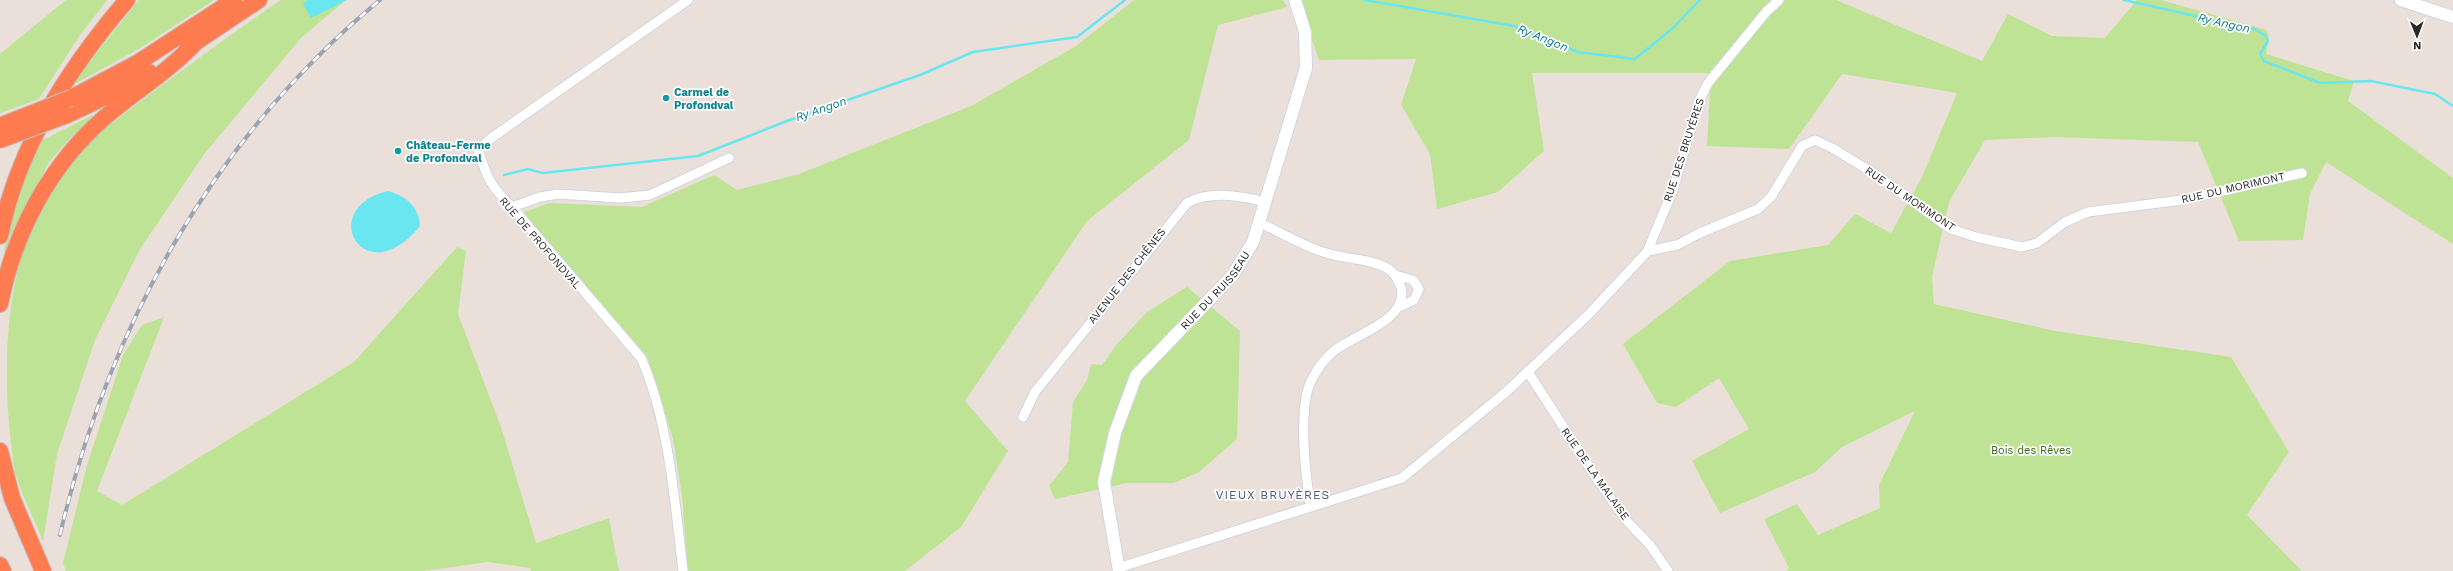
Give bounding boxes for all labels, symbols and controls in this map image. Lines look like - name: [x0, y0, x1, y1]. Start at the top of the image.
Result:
- water label: Ry Angon: [2197, 10, 2251, 36]
- north arrow: [2397, 16, 2437, 56]
- water label: Ry Angon: [1516, 22, 1570, 54]
- text: N: [2413, 39, 2421, 52]
- place label: Carmel de Profondval: [674, 86, 734, 112]
- marker: Carmel de Profondval: [661, 93, 671, 103]
- water label: Ry Angon: [794, 94, 848, 124]
- street label: RUE DES BRUYÈRES: [1660, 96, 1707, 204]
- place label: Château-Ferme de Profondval: [406, 139, 491, 165]
- marker: Château-Ferme de Profondval: [393, 146, 403, 156]
- street label: RUE DU MORIMONT: [1862, 164, 1958, 234]
- street label: RUE DU MORIMONT: [2180, 170, 2286, 206]
- street label: RUE DE PROFONDVAL: [496, 194, 584, 292]
- street label: AVENUE DES CHÊNES: [1085, 225, 1168, 326]
- street label: RUE DU RUISSEAU: [1178, 249, 1252, 332]
- street label: RUE DE LA MALAISE: [1558, 425, 1632, 523]
- park label: Bois des Rêves: [1991, 444, 2071, 457]
- district label: VIEUX BRUYÈRES: [1216, 488, 1330, 502]

